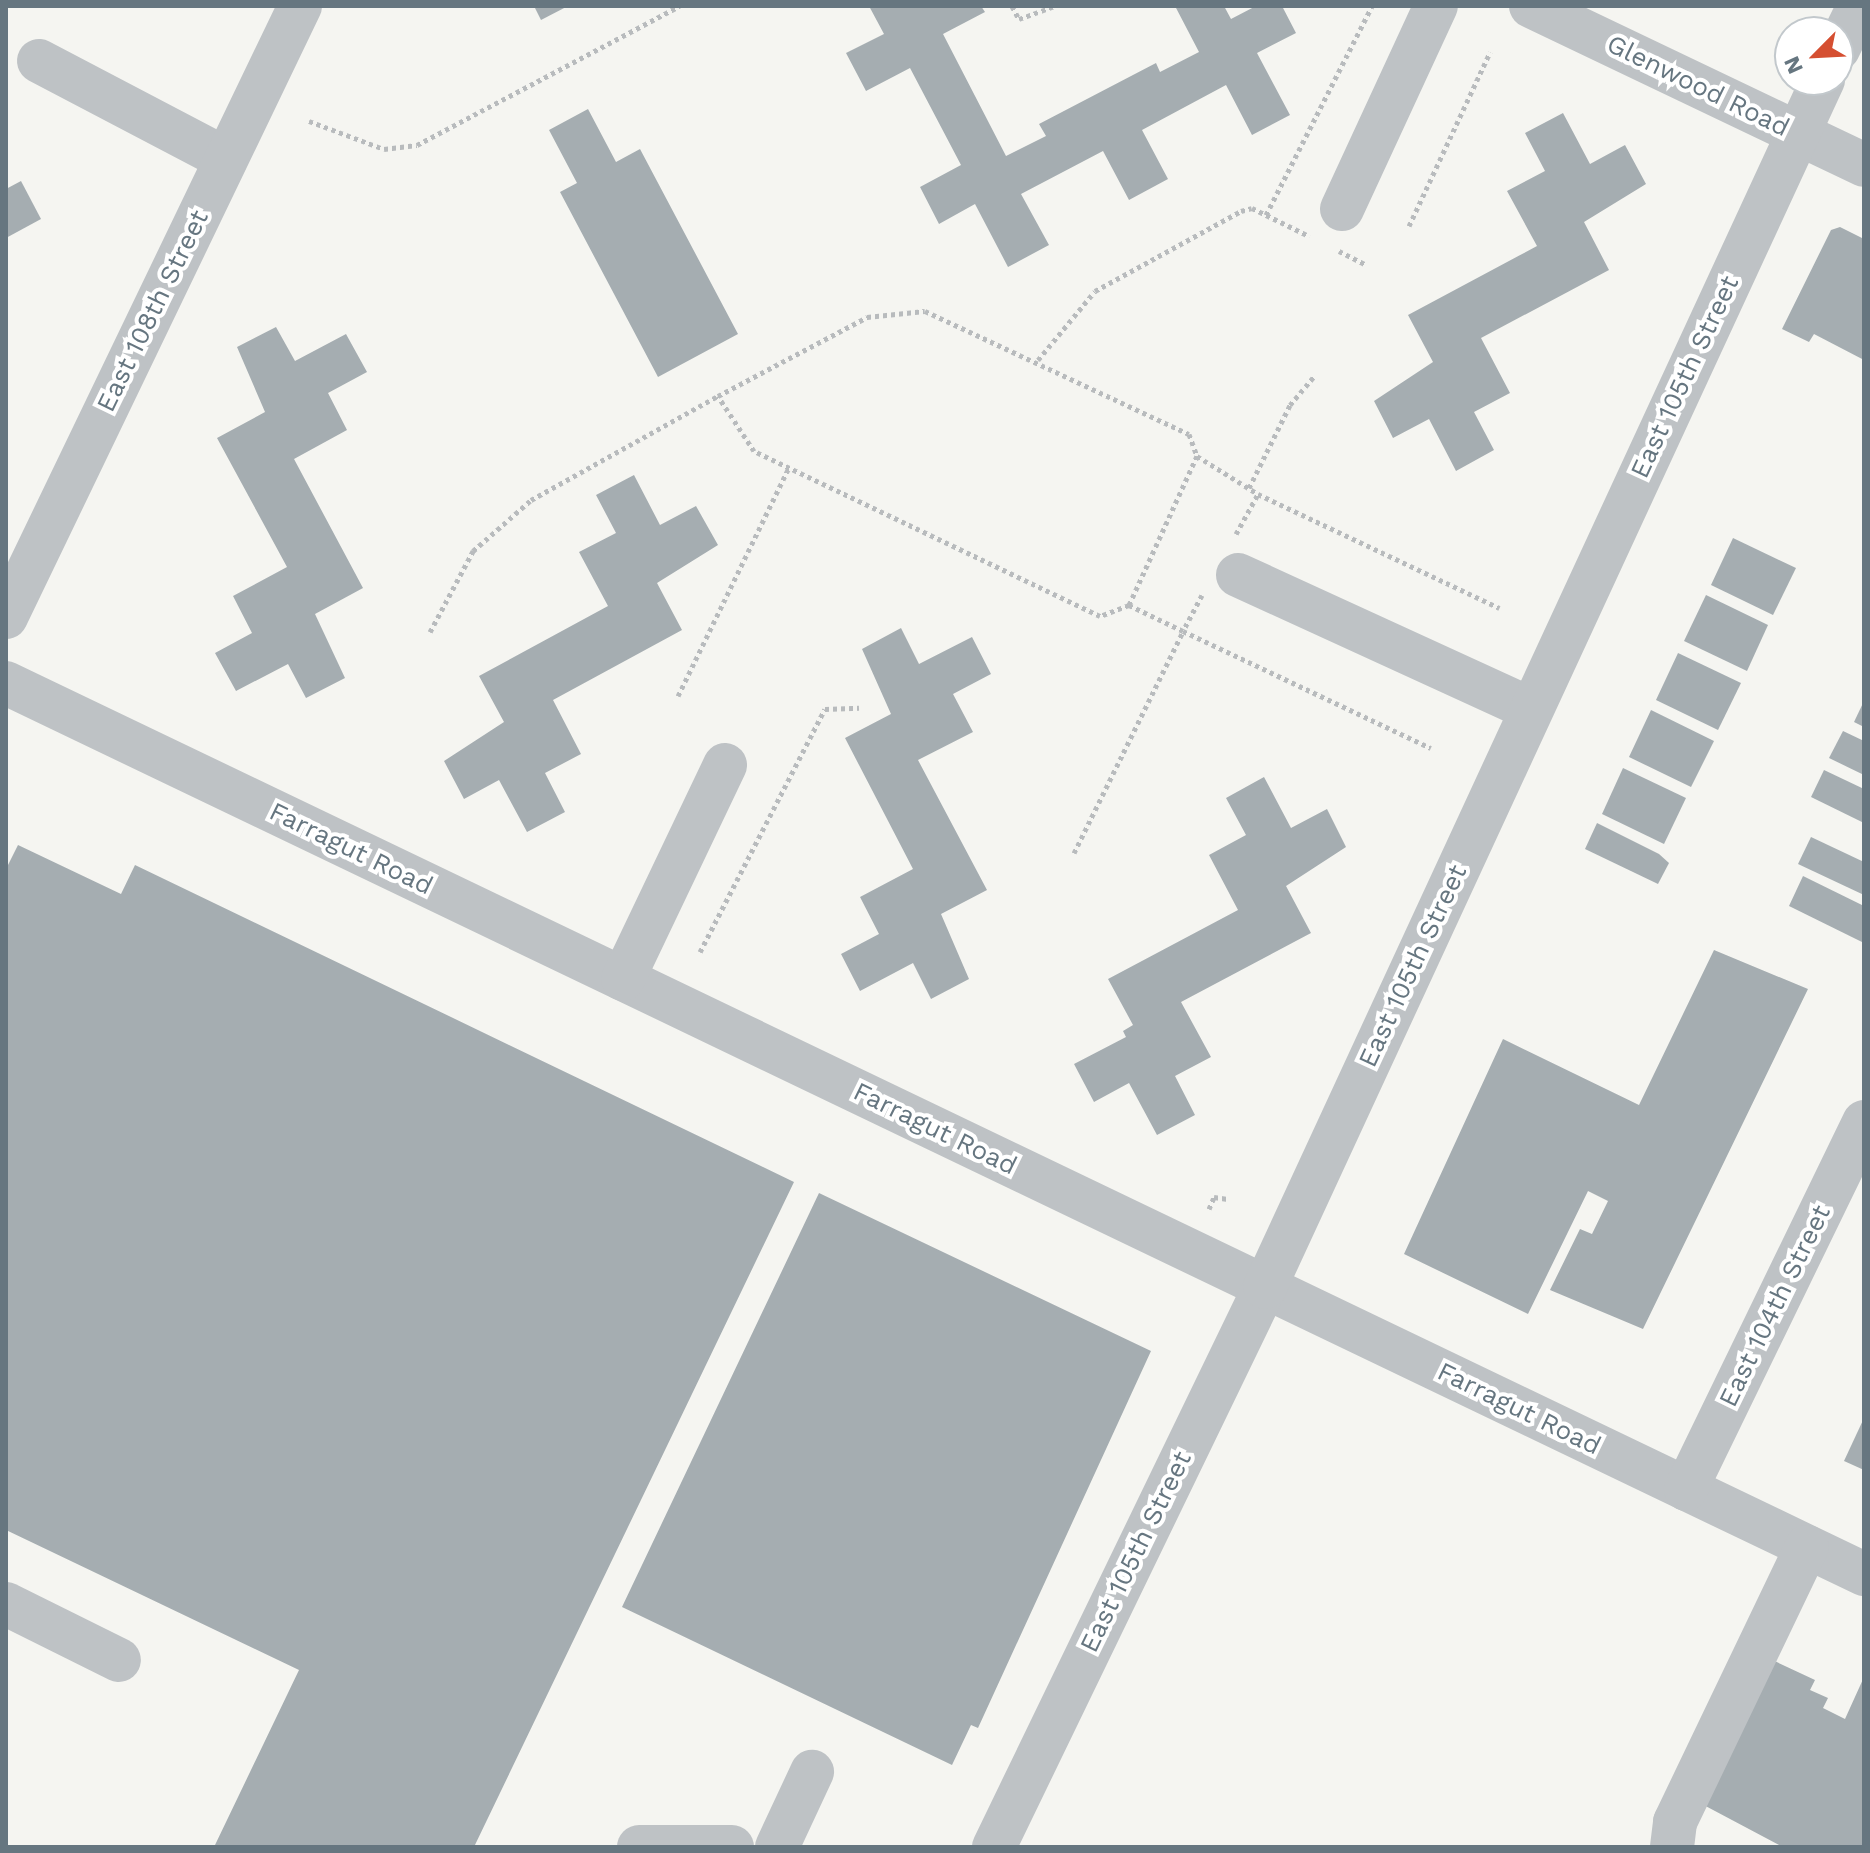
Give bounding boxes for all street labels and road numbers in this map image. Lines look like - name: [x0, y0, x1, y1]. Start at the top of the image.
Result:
- street label: Glenwood Road: [1602, 28, 1794, 144]
- street label: East 108th Street: [90, 205, 216, 417]
- street label: East 105th Street: [1624, 271, 1746, 483]
- street label: Farragut Road: [264, 796, 438, 902]
- street label: East 105th Street: [1352, 860, 1474, 1072]
- street label: Farragut Road: [848, 1076, 1022, 1182]
- street label: East 104th Street: [1713, 1200, 1837, 1412]
- street label: Farragut Road: [1432, 1356, 1606, 1462]
- street label: East 105th Street: [1074, 1446, 1198, 1658]

